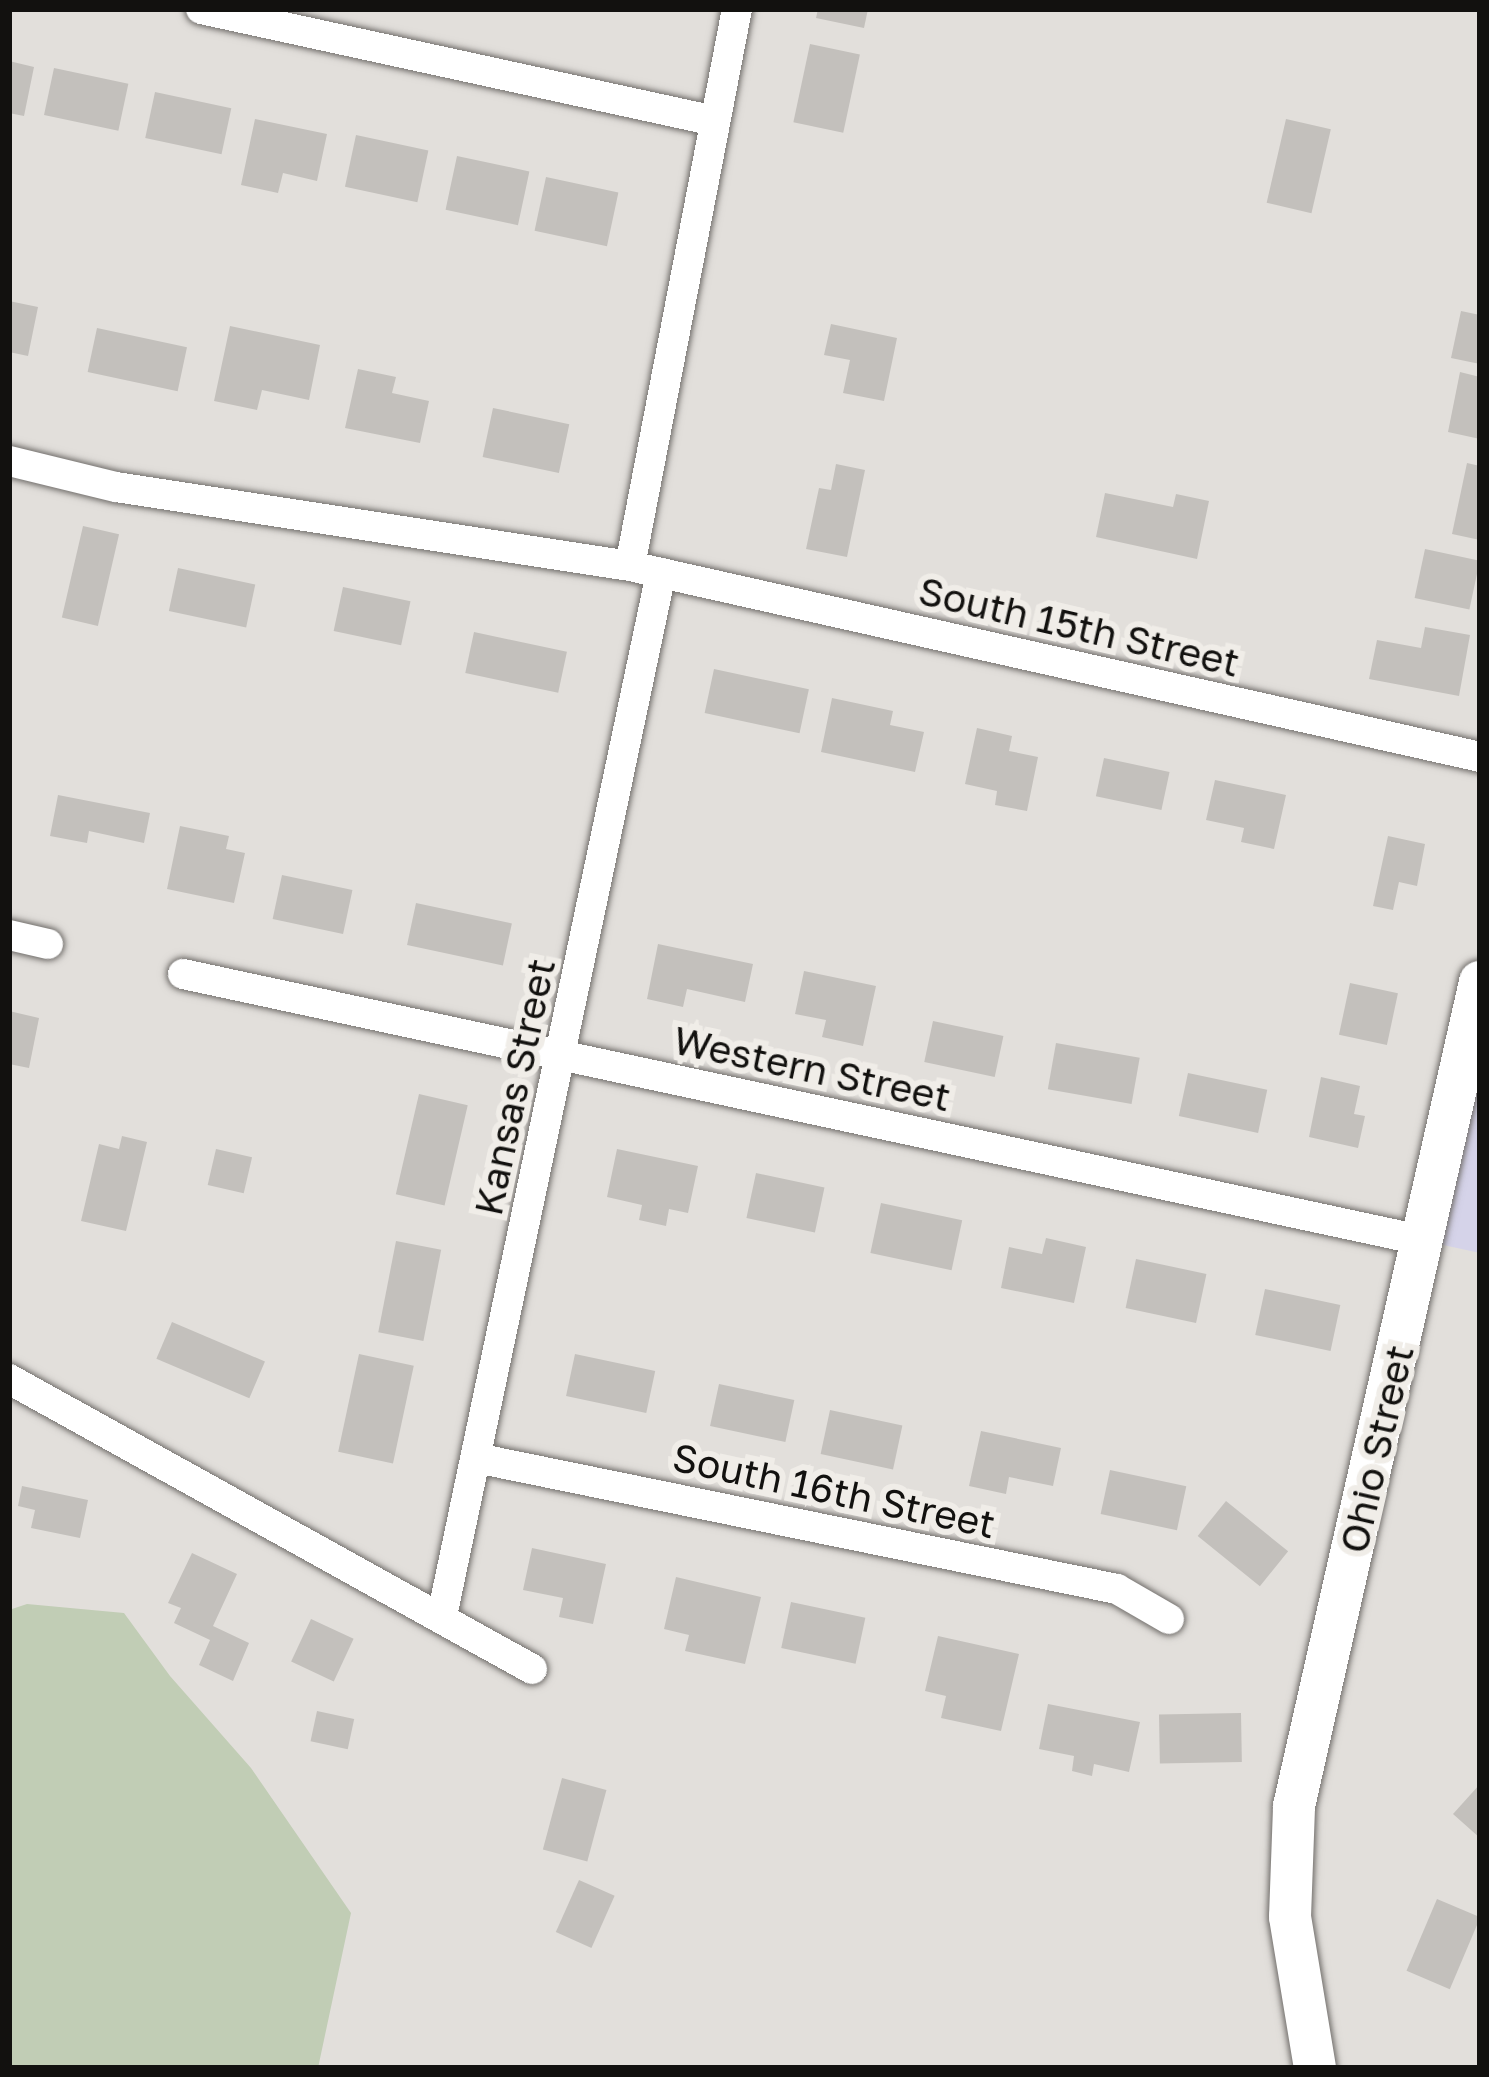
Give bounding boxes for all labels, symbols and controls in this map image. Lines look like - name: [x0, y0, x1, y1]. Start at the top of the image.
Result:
- street label: South 15th Street: [914, 567, 1244, 687]
- street label: Kansas Street: [465, 954, 565, 1220]
- street label: Western Street: [669, 1017, 955, 1121]
- street label: Ohio Street: [1330, 1341, 1424, 1557]
- street label: South 16th Street: [668, 1434, 1000, 1548]

